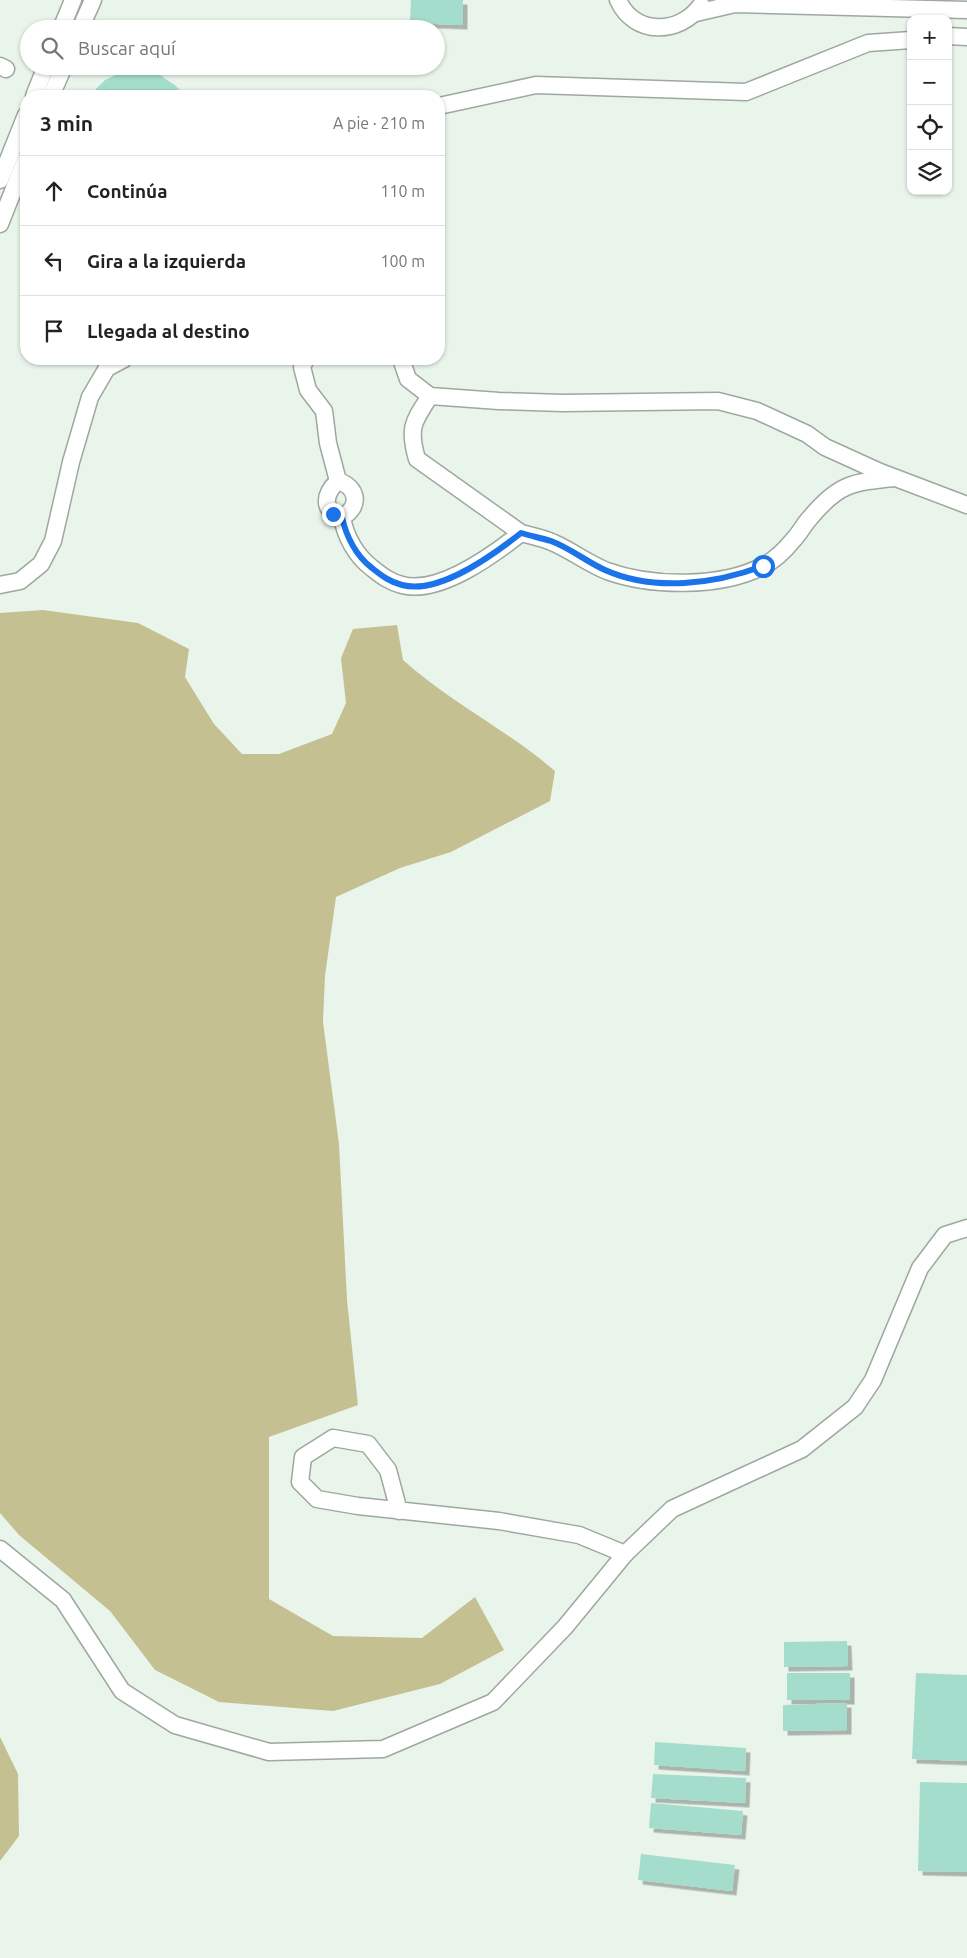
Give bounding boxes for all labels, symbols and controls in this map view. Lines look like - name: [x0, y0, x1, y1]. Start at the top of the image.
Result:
- map controls: [907, 15, 952, 195]
- button: +: [907, 15, 952, 60]
- search box: [20, 20, 445, 75]
- icon: search: [38, 34, 66, 62]
- text: Buscar aquí: [78, 37, 176, 59]
- button: −: [907, 60, 952, 105]
- button: locate: [907, 105, 952, 150]
- text: 3 min: [40, 111, 93, 135]
- text: A pie · 210 m: [333, 114, 425, 132]
- button: layers: [907, 150, 952, 195]
- icon: ahead: [40, 177, 68, 205]
- text: Continúa: [87, 180, 168, 202]
- text: 110 m: [380, 182, 425, 200]
- icon: left: [40, 247, 68, 275]
- text: Gira a la izquierda: [87, 250, 246, 272]
- text: 100 m: [380, 252, 425, 270]
- icon: arrive: [40, 317, 68, 345]
- text: Llegada al destino: [87, 320, 250, 342]
- route end: [322, 503, 345, 526]
- route start: [752, 555, 775, 578]

